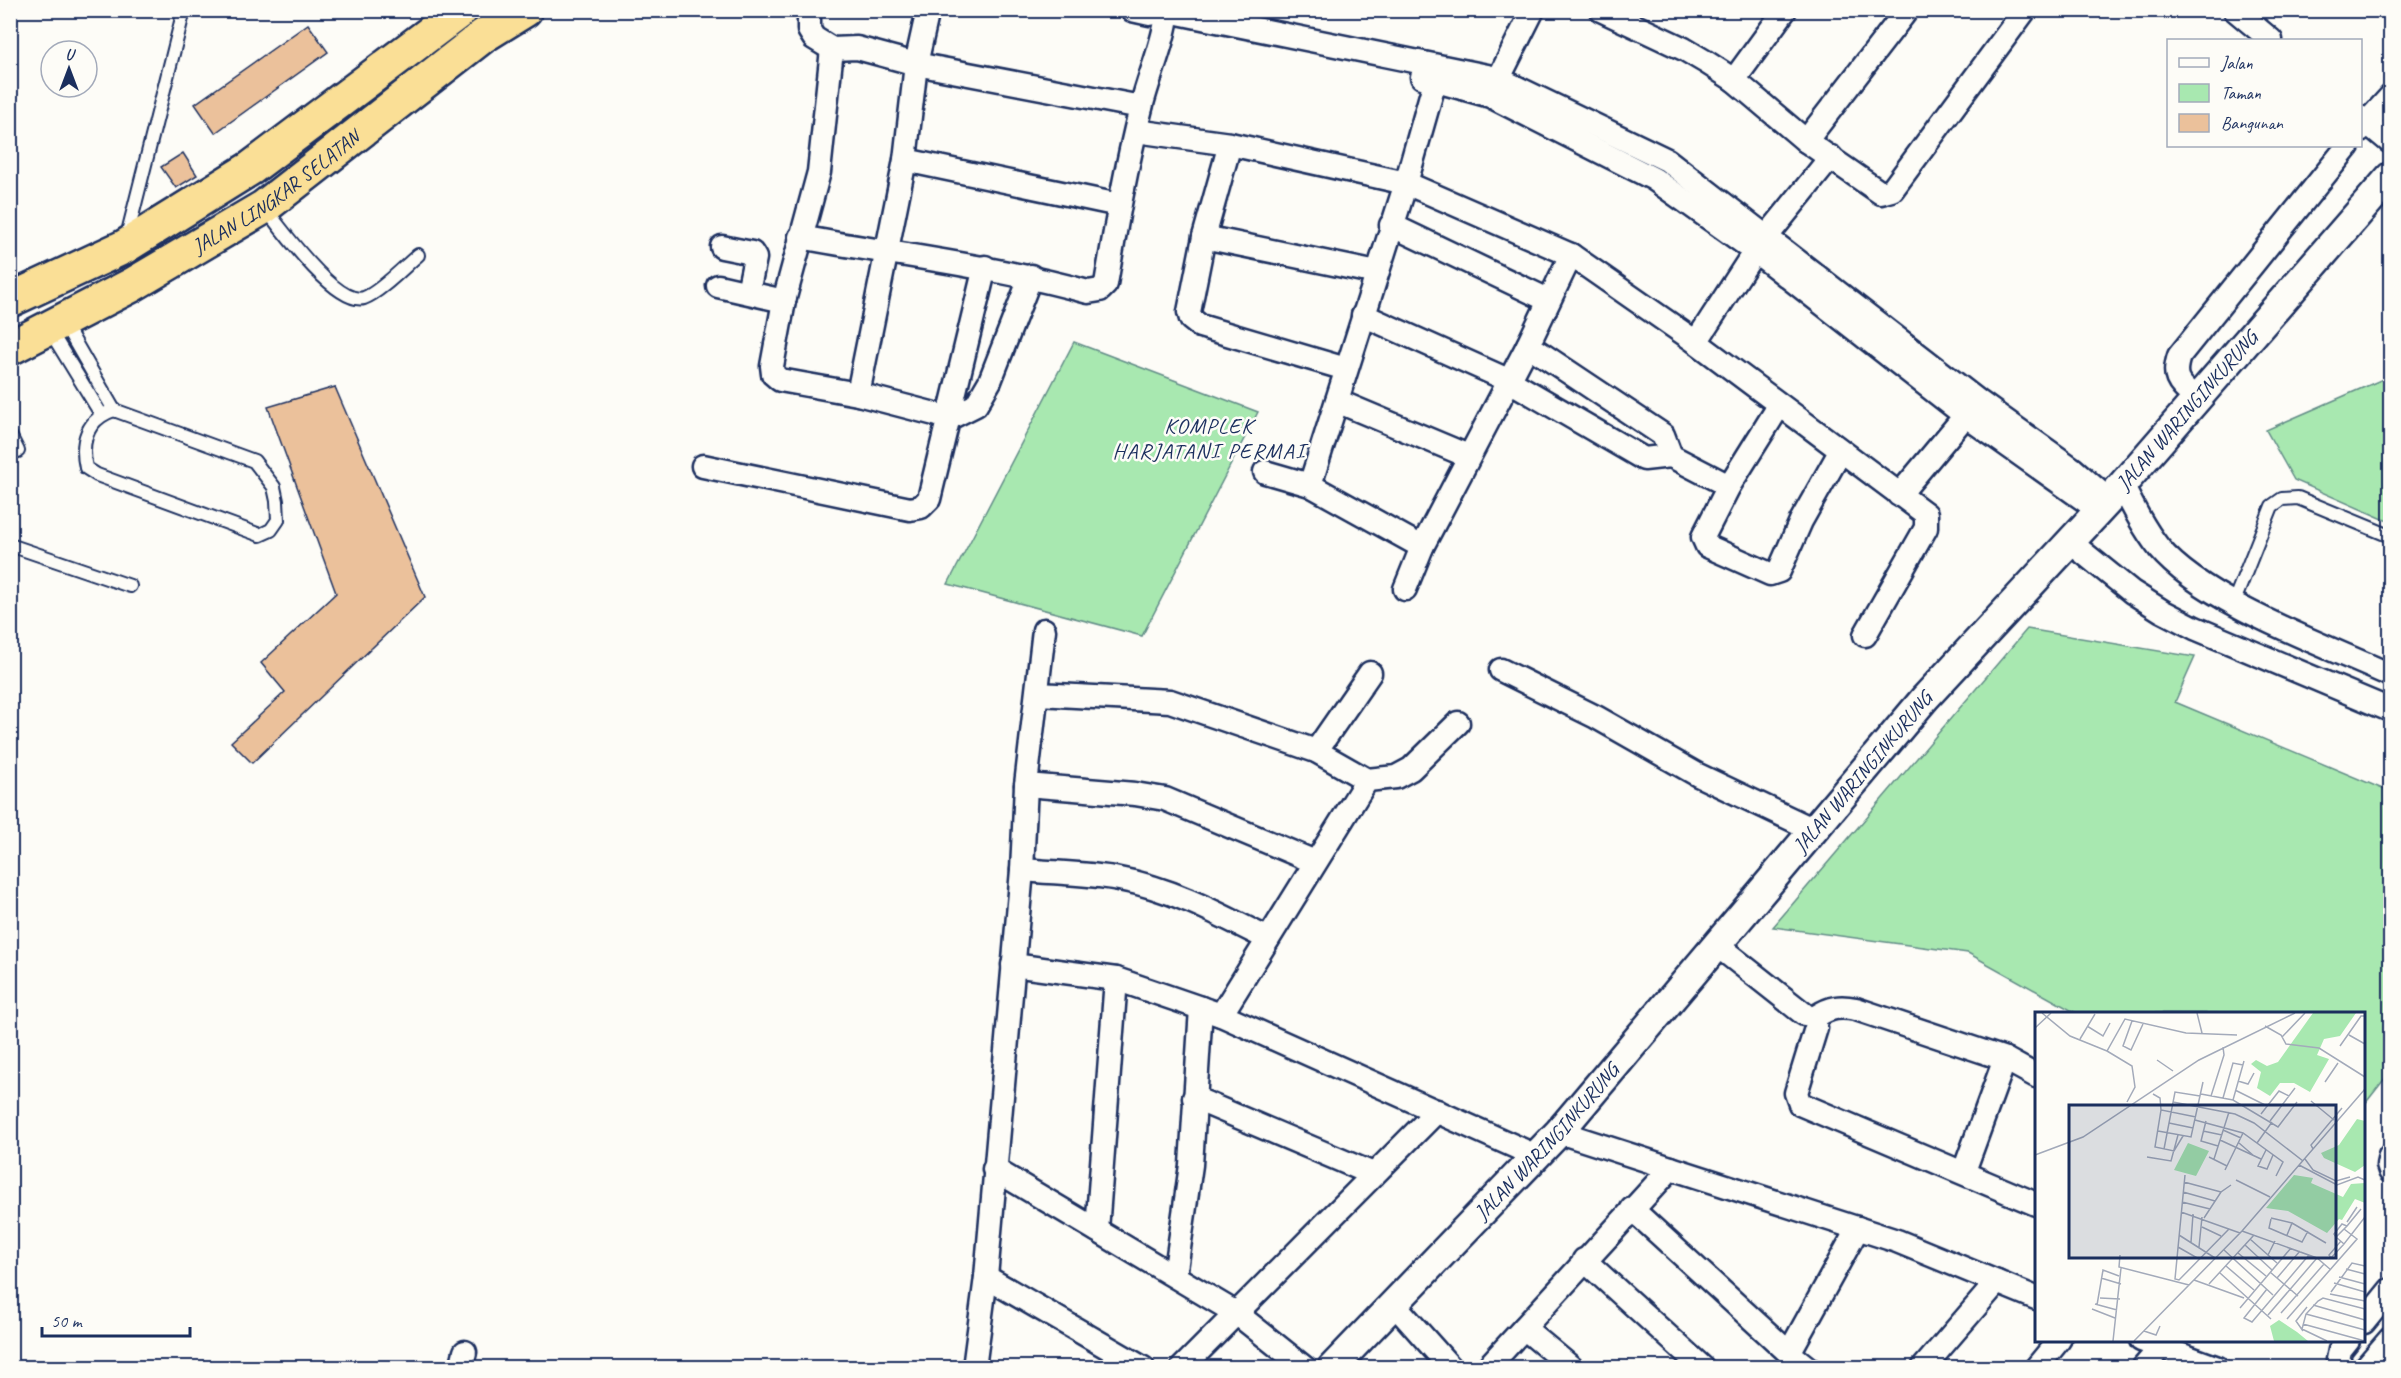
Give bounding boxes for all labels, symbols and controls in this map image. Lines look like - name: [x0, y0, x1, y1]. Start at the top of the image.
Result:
- north arrow: [39, 39, 99, 99]
- legend: [2167, 39, 2362, 147]
- text: U: [65, 45, 76, 65]
- text: Jalan: [2220, 52, 2253, 74]
- text: Taman: [2221, 82, 2262, 104]
- text: Bangunan: [2221, 112, 2284, 134]
- street label: JALAN LINGKAR SELATAN: [187, 122, 367, 260]
- street label: JALAN WARINGINKURUNG: [2110, 323, 2265, 496]
- district label: KOMPLEK HARJATANI PERMAI: [1112, 412, 1309, 465]
- street label: JALAN WARINGINKURUNG: [1786, 684, 1940, 859]
- inset map: [2035, 1012, 2365, 1342]
- street label: JALAN WARINGINKURUNG: [1468, 1055, 1627, 1226]
- scale bar: [42, 1300, 190, 1338]
- text: 50 m: [51, 1310, 84, 1332]

